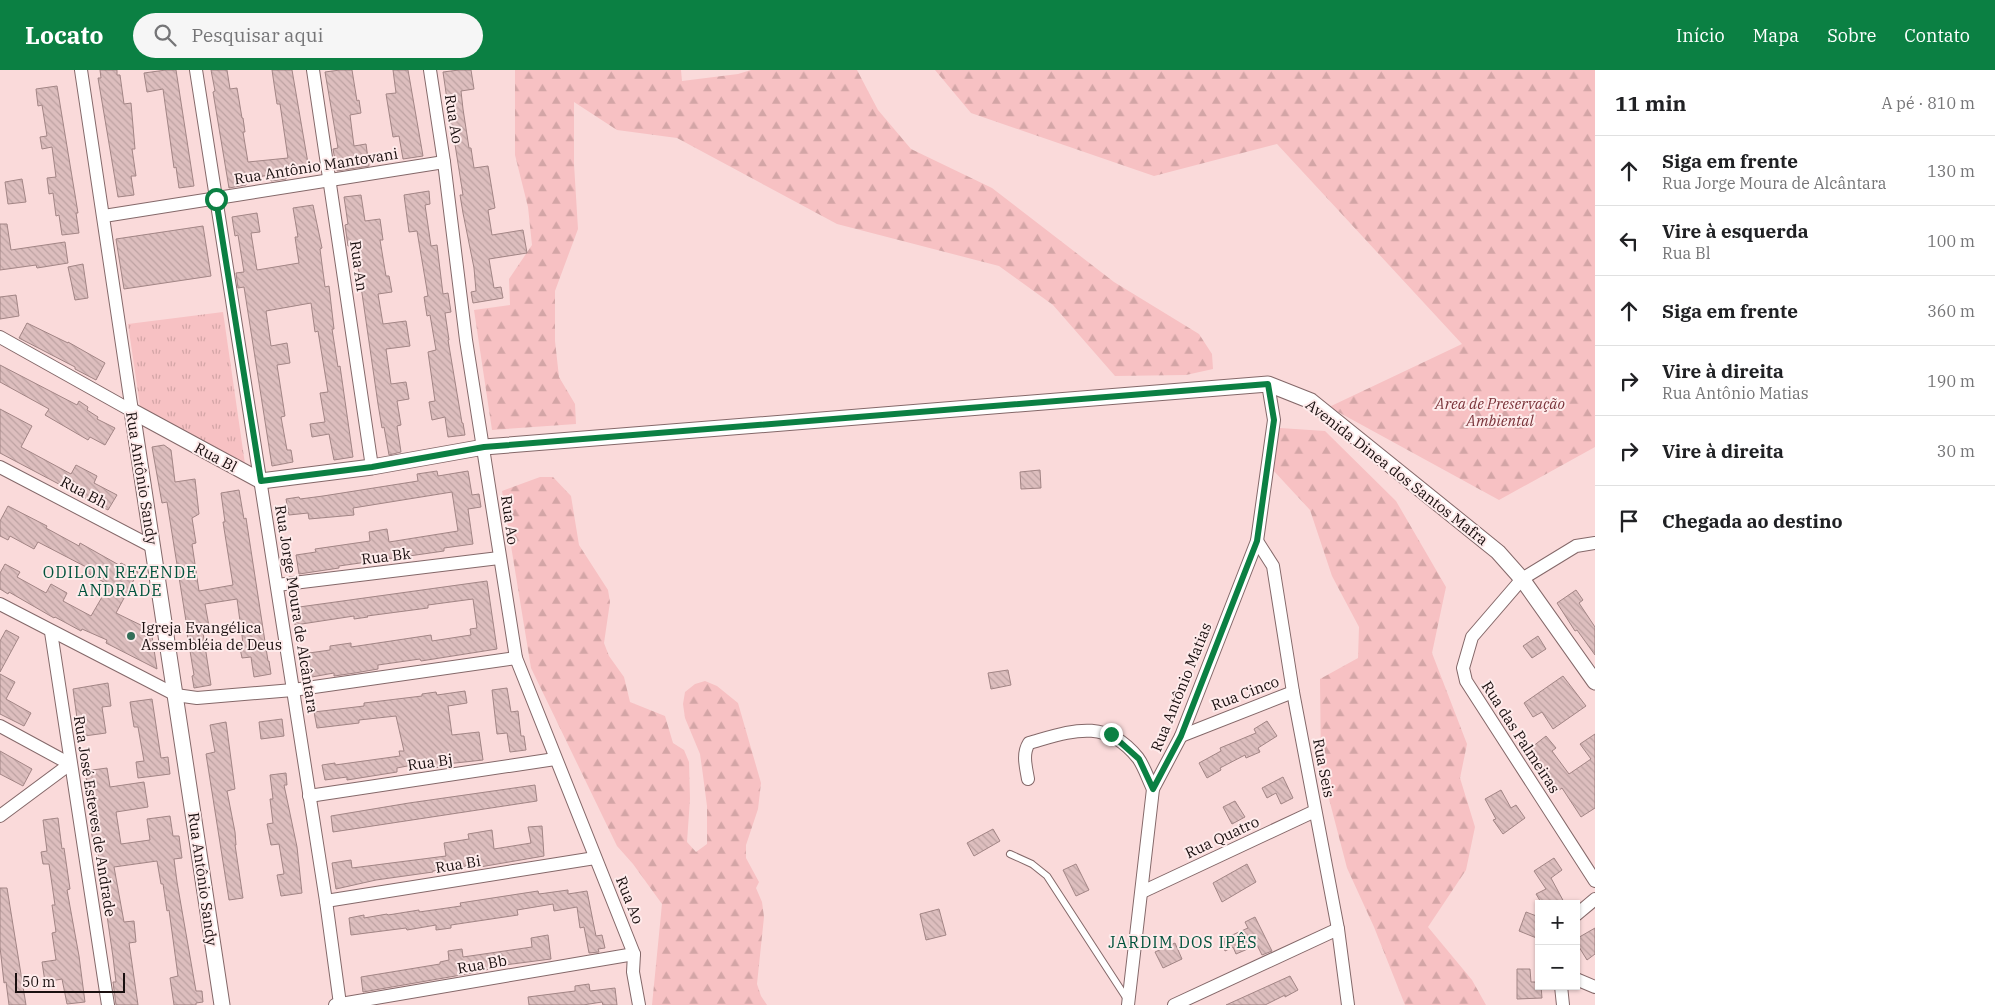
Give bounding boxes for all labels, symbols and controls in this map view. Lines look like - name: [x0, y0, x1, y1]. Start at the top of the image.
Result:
- search box: [133, 13, 483, 58]
- text: Locato: [25, 19, 103, 51]
- icon: search: [151, 21, 179, 49]
- text: Pesquisar aqui: [191, 23, 324, 47]
- text: Início: [1676, 24, 1725, 47]
- text: Mapa: [1753, 24, 1799, 47]
- text: Sobre: [1827, 24, 1876, 47]
- text: Contato: [1904, 24, 1970, 47]
- text: 11 min: [1615, 89, 1686, 117]
- street label: Rua Ao: [441, 93, 467, 145]
- text: A pé · 810 m: [1881, 93, 1975, 113]
- street label: Rua Antônio Mantovani: [233, 144, 400, 188]
- text: Siga em frente: [1662, 149, 1798, 173]
- icon: ahead: [1615, 157, 1643, 185]
- text: 130 m: [1927, 161, 1975, 181]
- text: Rua Jorge Moura de Alcântara: [1662, 173, 1887, 193]
- route start: [205, 188, 228, 211]
- text: Vire à esquerda: [1662, 219, 1809, 243]
- icon: left: [1615, 227, 1643, 255]
- text: 100 m: [1927, 231, 1975, 251]
- street label: Rua An: [346, 240, 372, 293]
- text: Rua Bl: [1662, 243, 1711, 263]
- icon: ahead: [1615, 297, 1643, 325]
- text: Siga em frente: [1662, 299, 1798, 323]
- text: 360 m: [1927, 301, 1975, 321]
- text: Vire à direita: [1662, 359, 1784, 383]
- icon: right: [1615, 367, 1643, 395]
- text: 190 m: [1927, 371, 1975, 391]
- text: Rua Antônio Matias: [1662, 383, 1809, 403]
- park label: Area de Preservação Ambiental: [1434, 394, 1565, 430]
- street label: Avenida Dinea dos Santos Mafra: [1302, 395, 1492, 549]
- street label: Rua Antônio Sandy: [122, 410, 162, 546]
- icon: right: [1615, 437, 1643, 465]
- street label: Rua Bl: [191, 438, 241, 476]
- text: Vire à direita: [1662, 439, 1784, 463]
- text: 30 m: [1937, 441, 1975, 461]
- street label: Rua Bh: [57, 472, 111, 512]
- street label: Rua Ao: [497, 494, 523, 546]
- street label: Rua Jorge Moura de Alcântara: [271, 504, 323, 714]
- icon: arrive: [1615, 507, 1643, 535]
- text: Chegada ao destino: [1662, 509, 1843, 533]
- street label: Rua Bk: [360, 544, 412, 568]
- district label: ODILON REZENDE ANDRADE: [43, 562, 197, 600]
- place label: Igreja Evangélica Assembléia de Deus: [141, 618, 282, 654]
- street label: Rua Antônio Matias: [1146, 620, 1216, 754]
- marker: Igreja Evangélica Assembléia de Deus: [125, 630, 137, 642]
- street label: Rua Cinco: [1208, 671, 1282, 715]
- street label: Rua das Palmeiras: [1478, 677, 1564, 797]
- street label: Rua José Esteves de Andrade: [70, 714, 120, 918]
- route end: [1100, 723, 1123, 746]
- street label: Rua Seis: [1309, 737, 1339, 799]
- street label: Rua Bj: [406, 749, 454, 775]
- street label: Rua Antônio Sandy: [184, 811, 222, 947]
- street label: Rua Quatro: [1182, 812, 1262, 862]
- street label: Rua Bi: [434, 851, 482, 877]
- street label: Rua Ao: [612, 873, 648, 927]
- map controls: [1535, 900, 1580, 990]
- button: +: [1535, 900, 1580, 945]
- district label: JARDIM DOS IPÊS: [1108, 932, 1258, 952]
- button: −: [1535, 945, 1580, 990]
- street label: Rua Bb: [456, 950, 508, 978]
- scale bar: [15, 970, 125, 993]
- text: 50 m: [22, 973, 55, 991]

